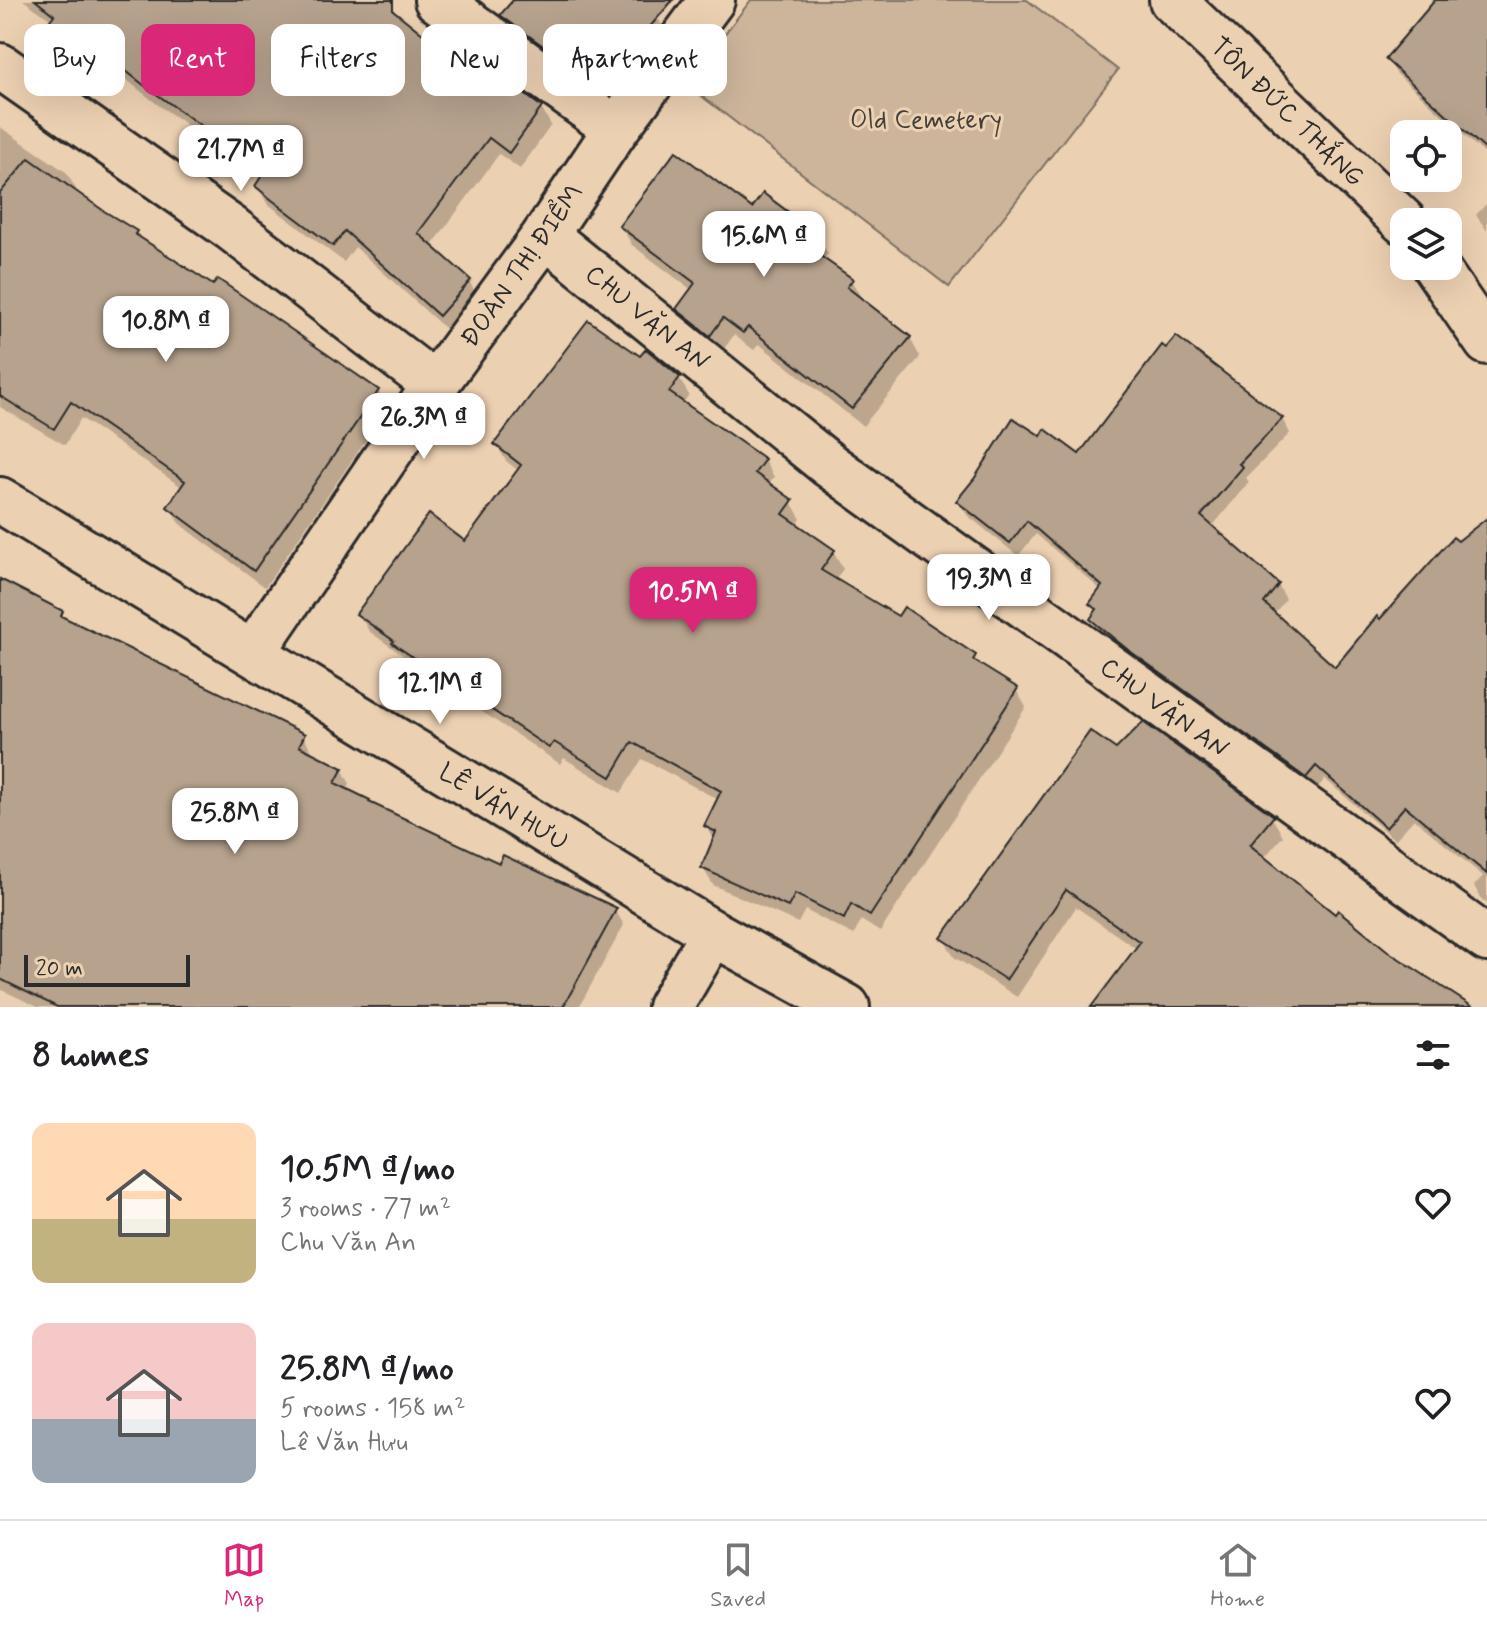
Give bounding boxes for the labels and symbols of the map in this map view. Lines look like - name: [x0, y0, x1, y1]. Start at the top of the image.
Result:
- street label: TÔN ĐỨC THẮNG: [1202, 28, 1373, 195]
- park label: Old Cemetery: [850, 104, 1002, 138]
- pin: 21.7M ₫: [167, 125, 315, 193]
- street label: ĐOÀN THỊ ĐIỂM: [453, 177, 592, 355]
- pin: 15.6M ₫: [690, 211, 838, 279]
- street label: CHU VĂN AN: [577, 258, 716, 379]
- pin: 10.8M ₫: [92, 296, 240, 364]
- pin: 26.3M ₫: [350, 393, 498, 461]
- pin: 19.3M ₫: [915, 554, 1063, 622]
- pin: 10.5M ₫: [619, 567, 767, 635]
- street label: CHU VĂN AN: [1093, 650, 1235, 767]
- pin: 12.1M ₫: [366, 658, 514, 726]
- street label: LÊ VĂN HƯU: [432, 755, 574, 860]
- pin: 25.8M ₫: [161, 788, 309, 856]
- scale bar: [24, 951, 190, 987]

